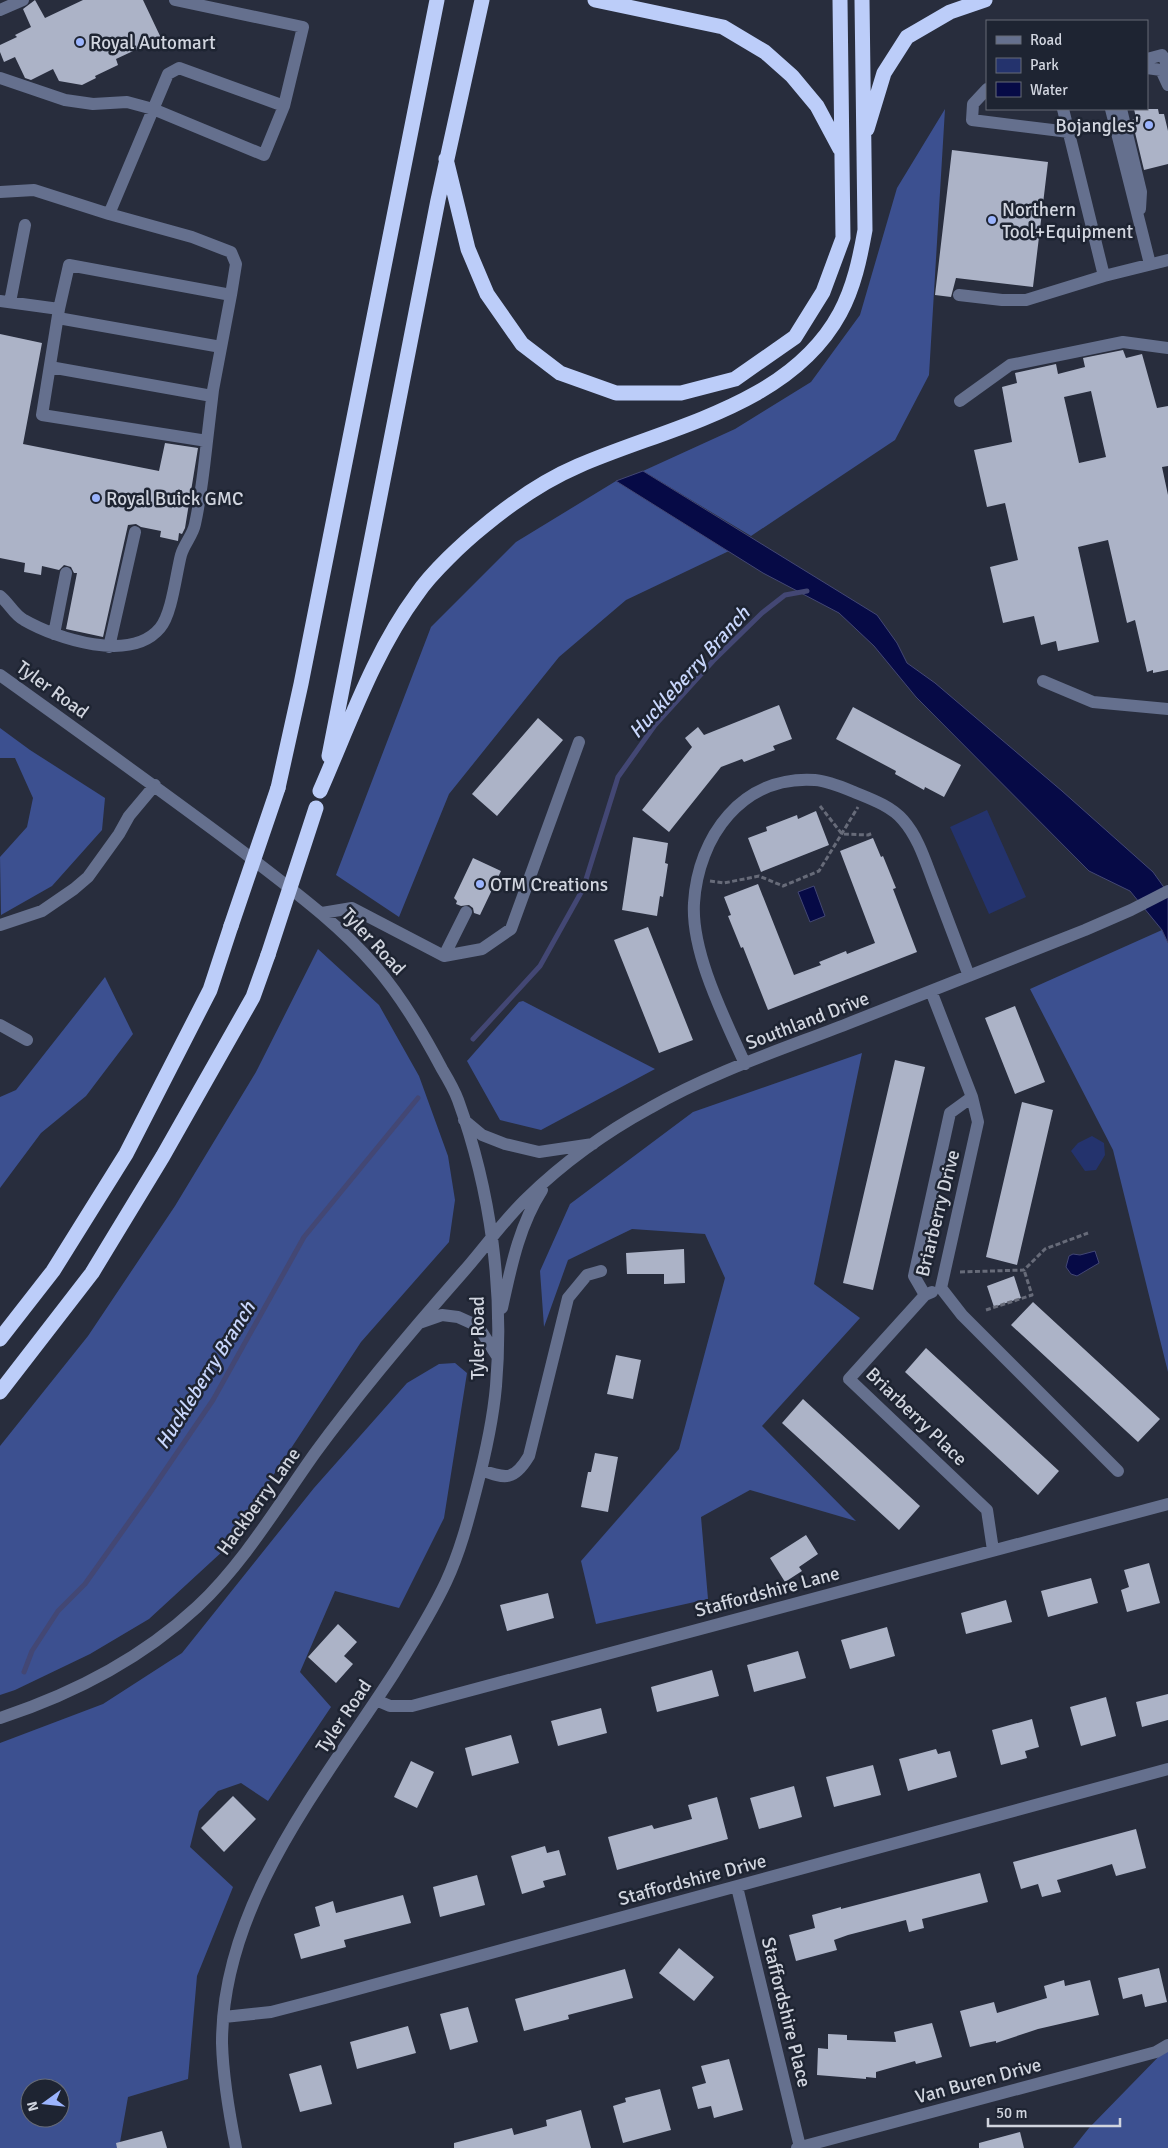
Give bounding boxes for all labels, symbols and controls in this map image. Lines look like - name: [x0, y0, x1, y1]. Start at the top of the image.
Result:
- legend: [986, 20, 1148, 110]
- place label: Royal Automart: [90, 31, 216, 55]
- text: Road: [1030, 31, 1062, 49]
- marker: Royal Automart: [74, 36, 86, 48]
- text: Park: [1030, 56, 1059, 74]
- text: Water: [1030, 81, 1068, 99]
- place label: Bojangles': [1055, 114, 1139, 138]
- marker: Bojangles': [1143, 119, 1155, 131]
- place label: Northern Tool+Equipment: [1002, 198, 1134, 244]
- marker: Northern Tool+Equipment: [986, 214, 998, 226]
- place label: Royal Buick GMC: [106, 487, 243, 511]
- marker: Royal Buick GMC: [90, 492, 102, 504]
- water label: Huckleberry Branch: [623, 600, 756, 744]
- street label: Tyler Road: [12, 656, 93, 724]
- place label: OTM Creations: [490, 873, 608, 897]
- marker: OTM Creations: [474, 878, 486, 890]
- street label: Tyler Road: [336, 903, 411, 980]
- street label: Southland Drive: [742, 986, 872, 1055]
- street label: Briarberry Drive: [911, 1147, 965, 1279]
- water label: Huckleberry Branch: [150, 1296, 261, 1454]
- street label: Tyler Road: [466, 1296, 490, 1380]
- street label: Briarberry Place: [861, 1362, 972, 1471]
- street label: Hackberry Lane: [212, 1443, 306, 1560]
- street label: Staffordshire Lane: [692, 1561, 842, 1623]
- street label: Tyler Road: [311, 1675, 377, 1758]
- street label: Staffordshire Drive: [616, 1849, 769, 1911]
- street label: Staffordshire Place: [756, 1935, 816, 2090]
- street label: Van Buren Drive: [913, 2053, 1044, 2109]
- north arrow: [20, 2078, 70, 2128]
- scale bar: [988, 2096, 1120, 2128]
- text: N: [23, 2099, 42, 2113]
- text: 50 m: [996, 2104, 1027, 2122]

